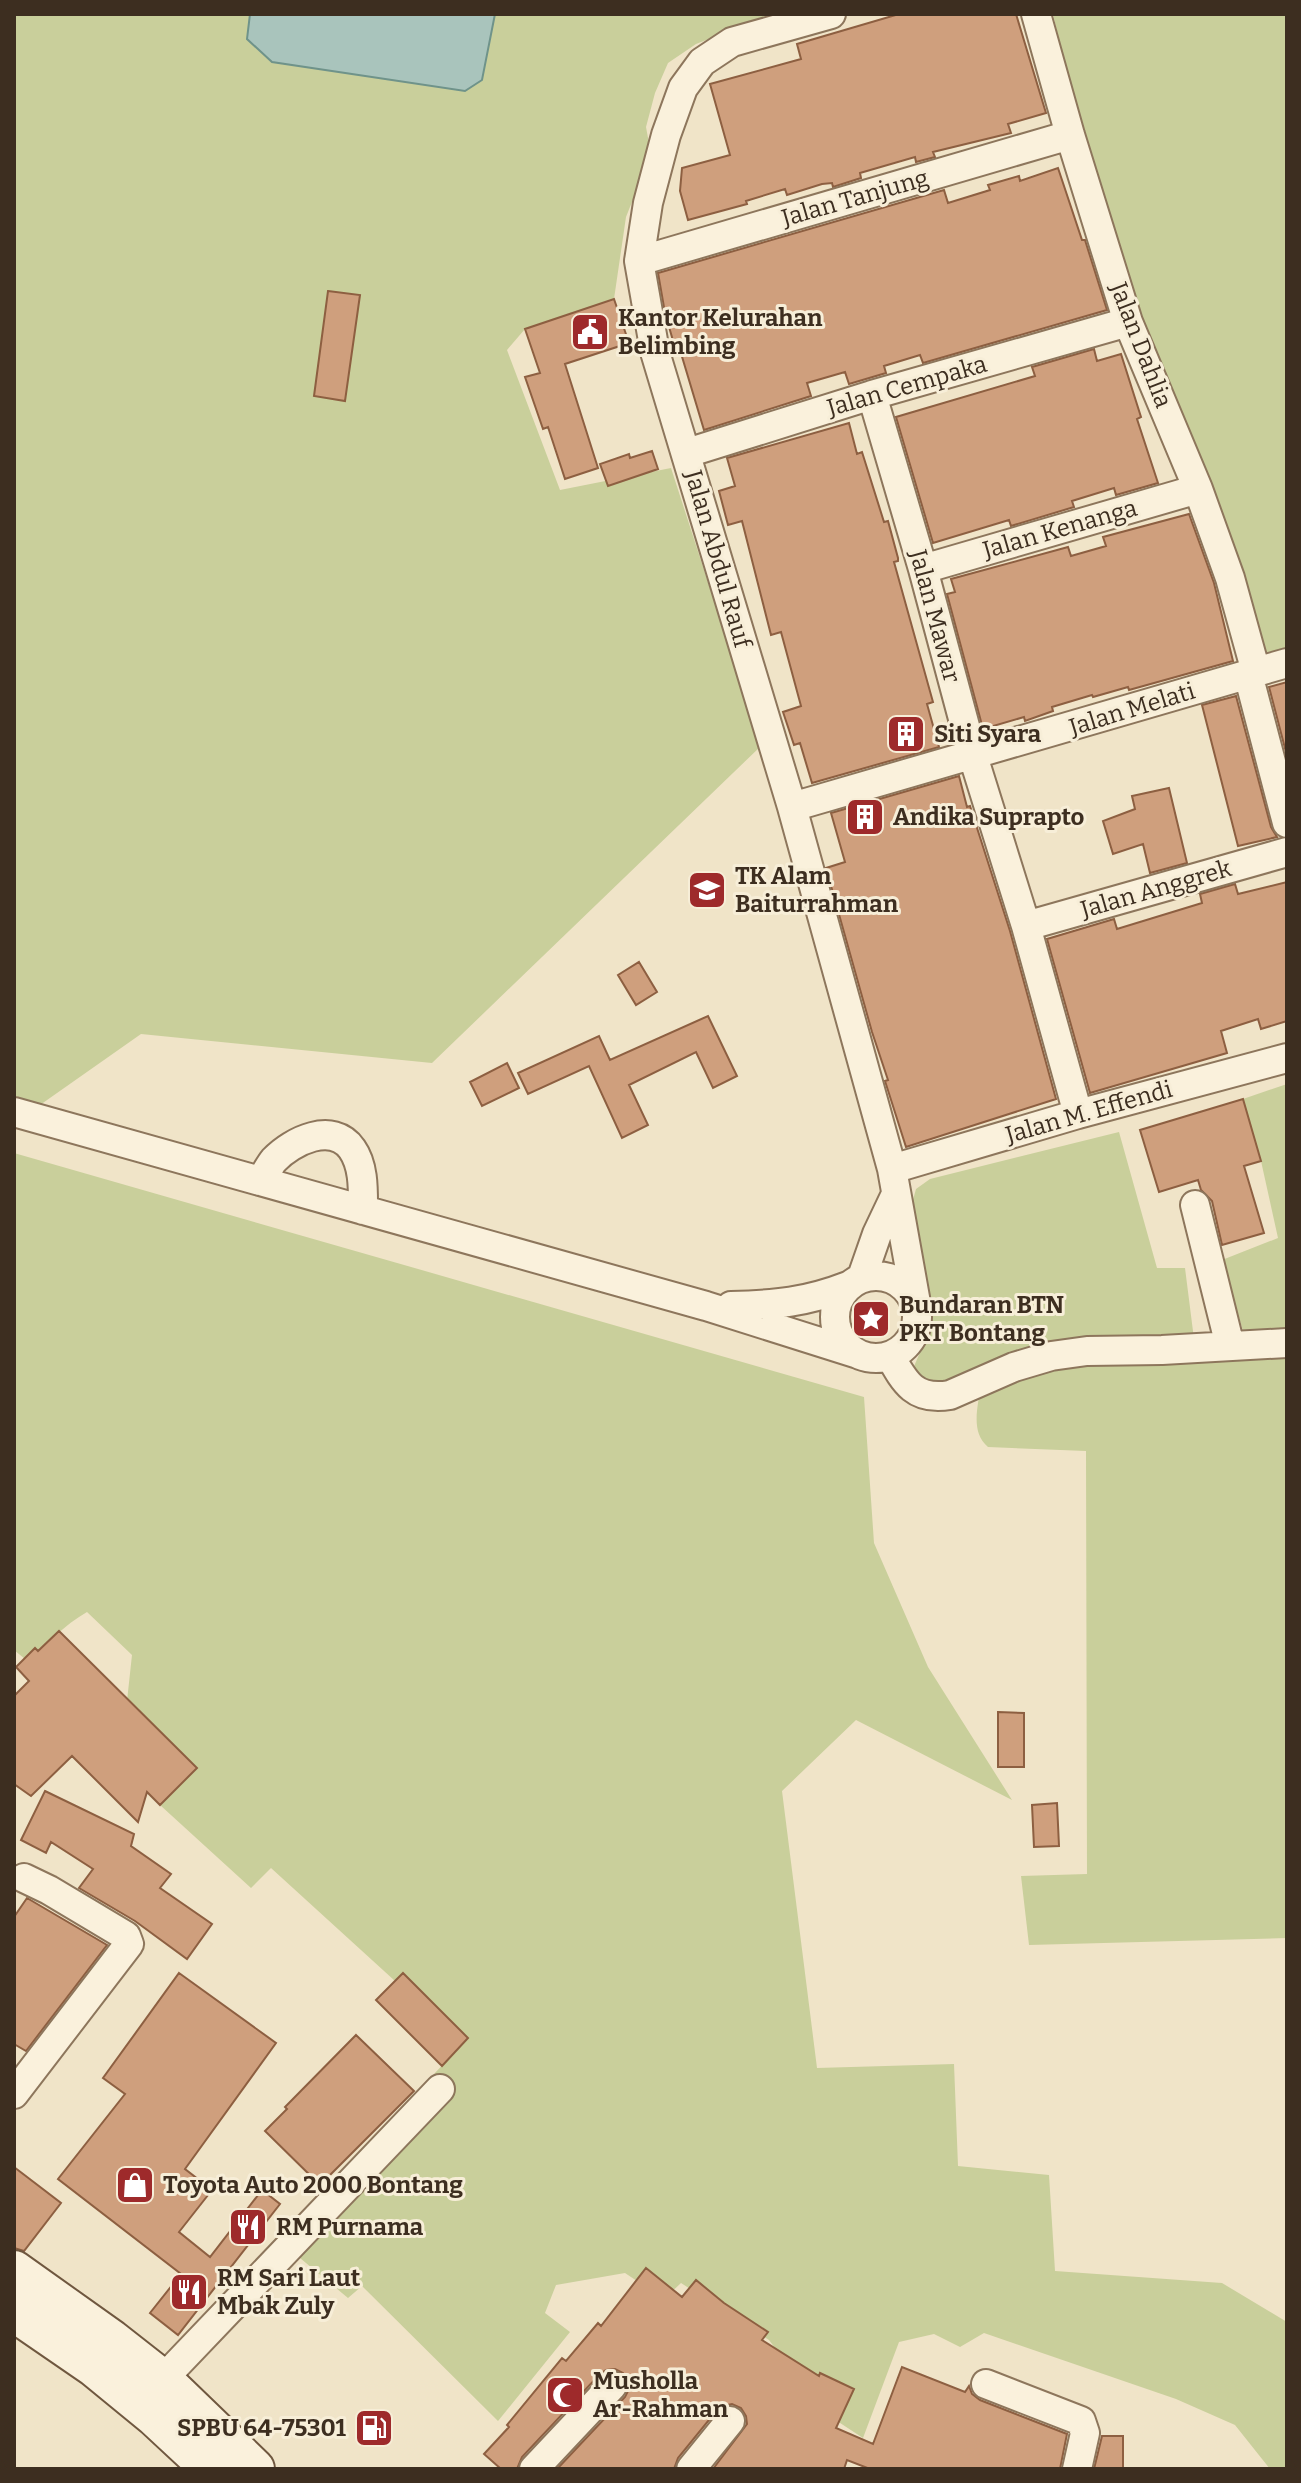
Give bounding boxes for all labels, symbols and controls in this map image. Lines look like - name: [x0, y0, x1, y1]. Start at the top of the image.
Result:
- street label: Jalan Tanjung: [777, 164, 932, 233]
- street label: Jalan Dahlia: [1104, 277, 1178, 412]
- place label: Kantor Kelurahan Belimbing: [618, 304, 823, 360]
- public building icon: Kantor Kelurahan Belimbing: [569, 311, 611, 353]
- street label: Jalan Cempaka: [823, 350, 990, 422]
- street label: Jalan Abdul Rauf: [679, 466, 757, 653]
- street label: Jalan Kenanga: [979, 494, 1140, 565]
- street label: Jalan Mawar: [904, 546, 966, 686]
- street label: Jalan Melati: [1065, 677, 1198, 742]
- building icon: Siti Syara: [885, 713, 927, 755]
- place label: Siti Syara: [934, 720, 1042, 748]
- building icon: Andika Suprapto: [844, 796, 886, 838]
- place label: Andika Suprapto: [893, 803, 1085, 831]
- street label: Jalan Anggrek: [1076, 854, 1235, 924]
- place label: TK Alam Baiturrahman: [735, 862, 899, 918]
- school or university icon: TK Alam Baiturrahman: [686, 869, 728, 911]
- street label: Jalan M. Effendi: [1002, 1075, 1176, 1149]
- place label: Bundaran BTN PKT Bontang: [899, 1291, 1064, 1347]
- place icon: Bundaran BTN PKT Bontang: [850, 1298, 892, 1340]
- shop icon: Toyota Auto 2000 Bontang: [114, 2164, 156, 2206]
- place label: Toyota Auto 2000 Bontang: [163, 2171, 463, 2199]
- restaurant icon: RM Purnama: [227, 2206, 269, 2248]
- place label: RM Purnama: [276, 2213, 424, 2241]
- place label: RM Sari Laut Mbak Zuly: [217, 2264, 361, 2320]
- restaurant icon: RM Sari Laut Mbak Zuly: [168, 2271, 210, 2313]
- place label: Musholla Ar-Rahman: [593, 2367, 729, 2423]
- mosque icon: Musholla Ar-Rahman: [544, 2374, 586, 2416]
- fuel station icon: SPBU 64-75301: [353, 2407, 395, 2449]
- place label: SPBU 64-75301: [177, 2414, 347, 2442]

